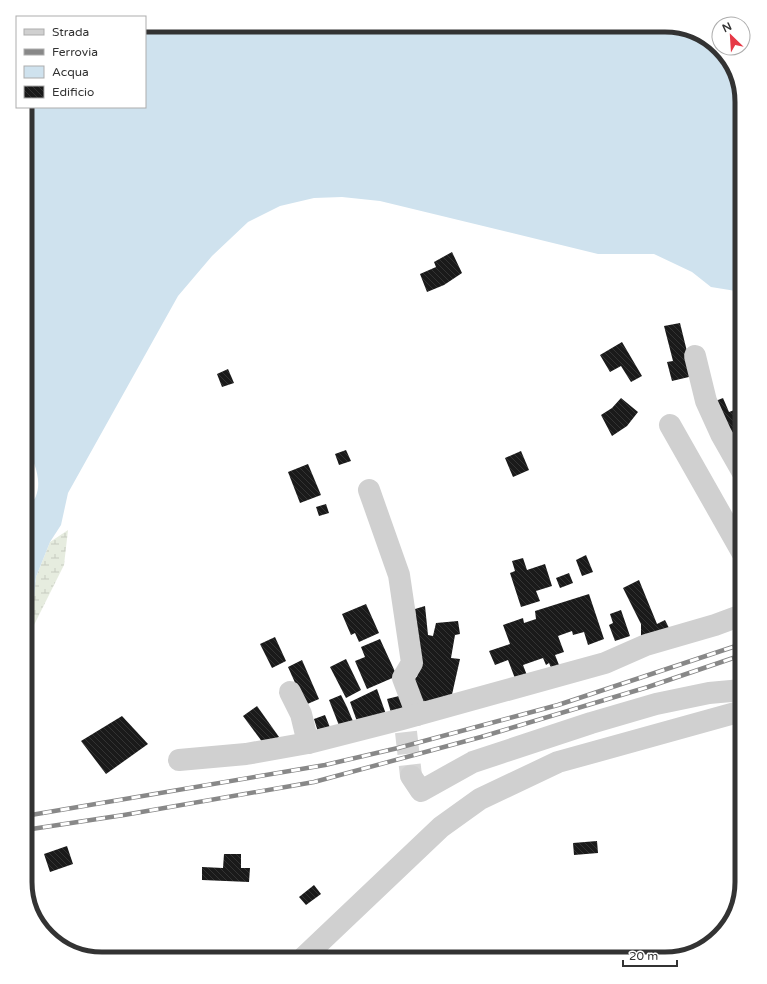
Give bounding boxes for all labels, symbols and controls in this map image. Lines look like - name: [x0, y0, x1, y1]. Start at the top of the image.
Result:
- legend: [16, 16, 146, 108]
- north arrow: [711, 16, 751, 56]
- text: N: [720, 20, 734, 35]
- text: Strada: [52, 25, 89, 39]
- text: Ferrovia: [52, 45, 98, 59]
- text: Acqua: [52, 65, 89, 79]
- text: Edificio: [52, 85, 94, 99]
- scale bar: [623, 942, 677, 968]
- text: 20 m: [629, 949, 658, 963]

